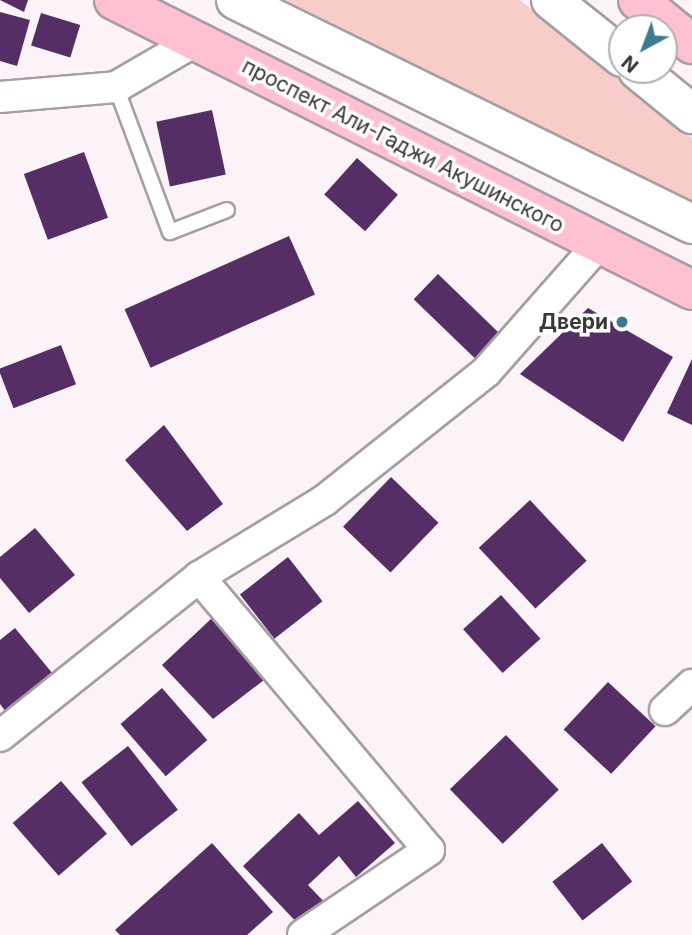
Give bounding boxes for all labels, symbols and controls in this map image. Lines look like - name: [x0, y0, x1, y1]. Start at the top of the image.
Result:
- north arrow: [608, 14, 678, 84]
- text: N: [617, 50, 643, 77]
- street label: проспект Али-Гаджи Акушинского: [238, 54, 568, 238]
- place label: Двери: [539, 309, 608, 335]
- marker: Двери: [614, 314, 630, 330]

